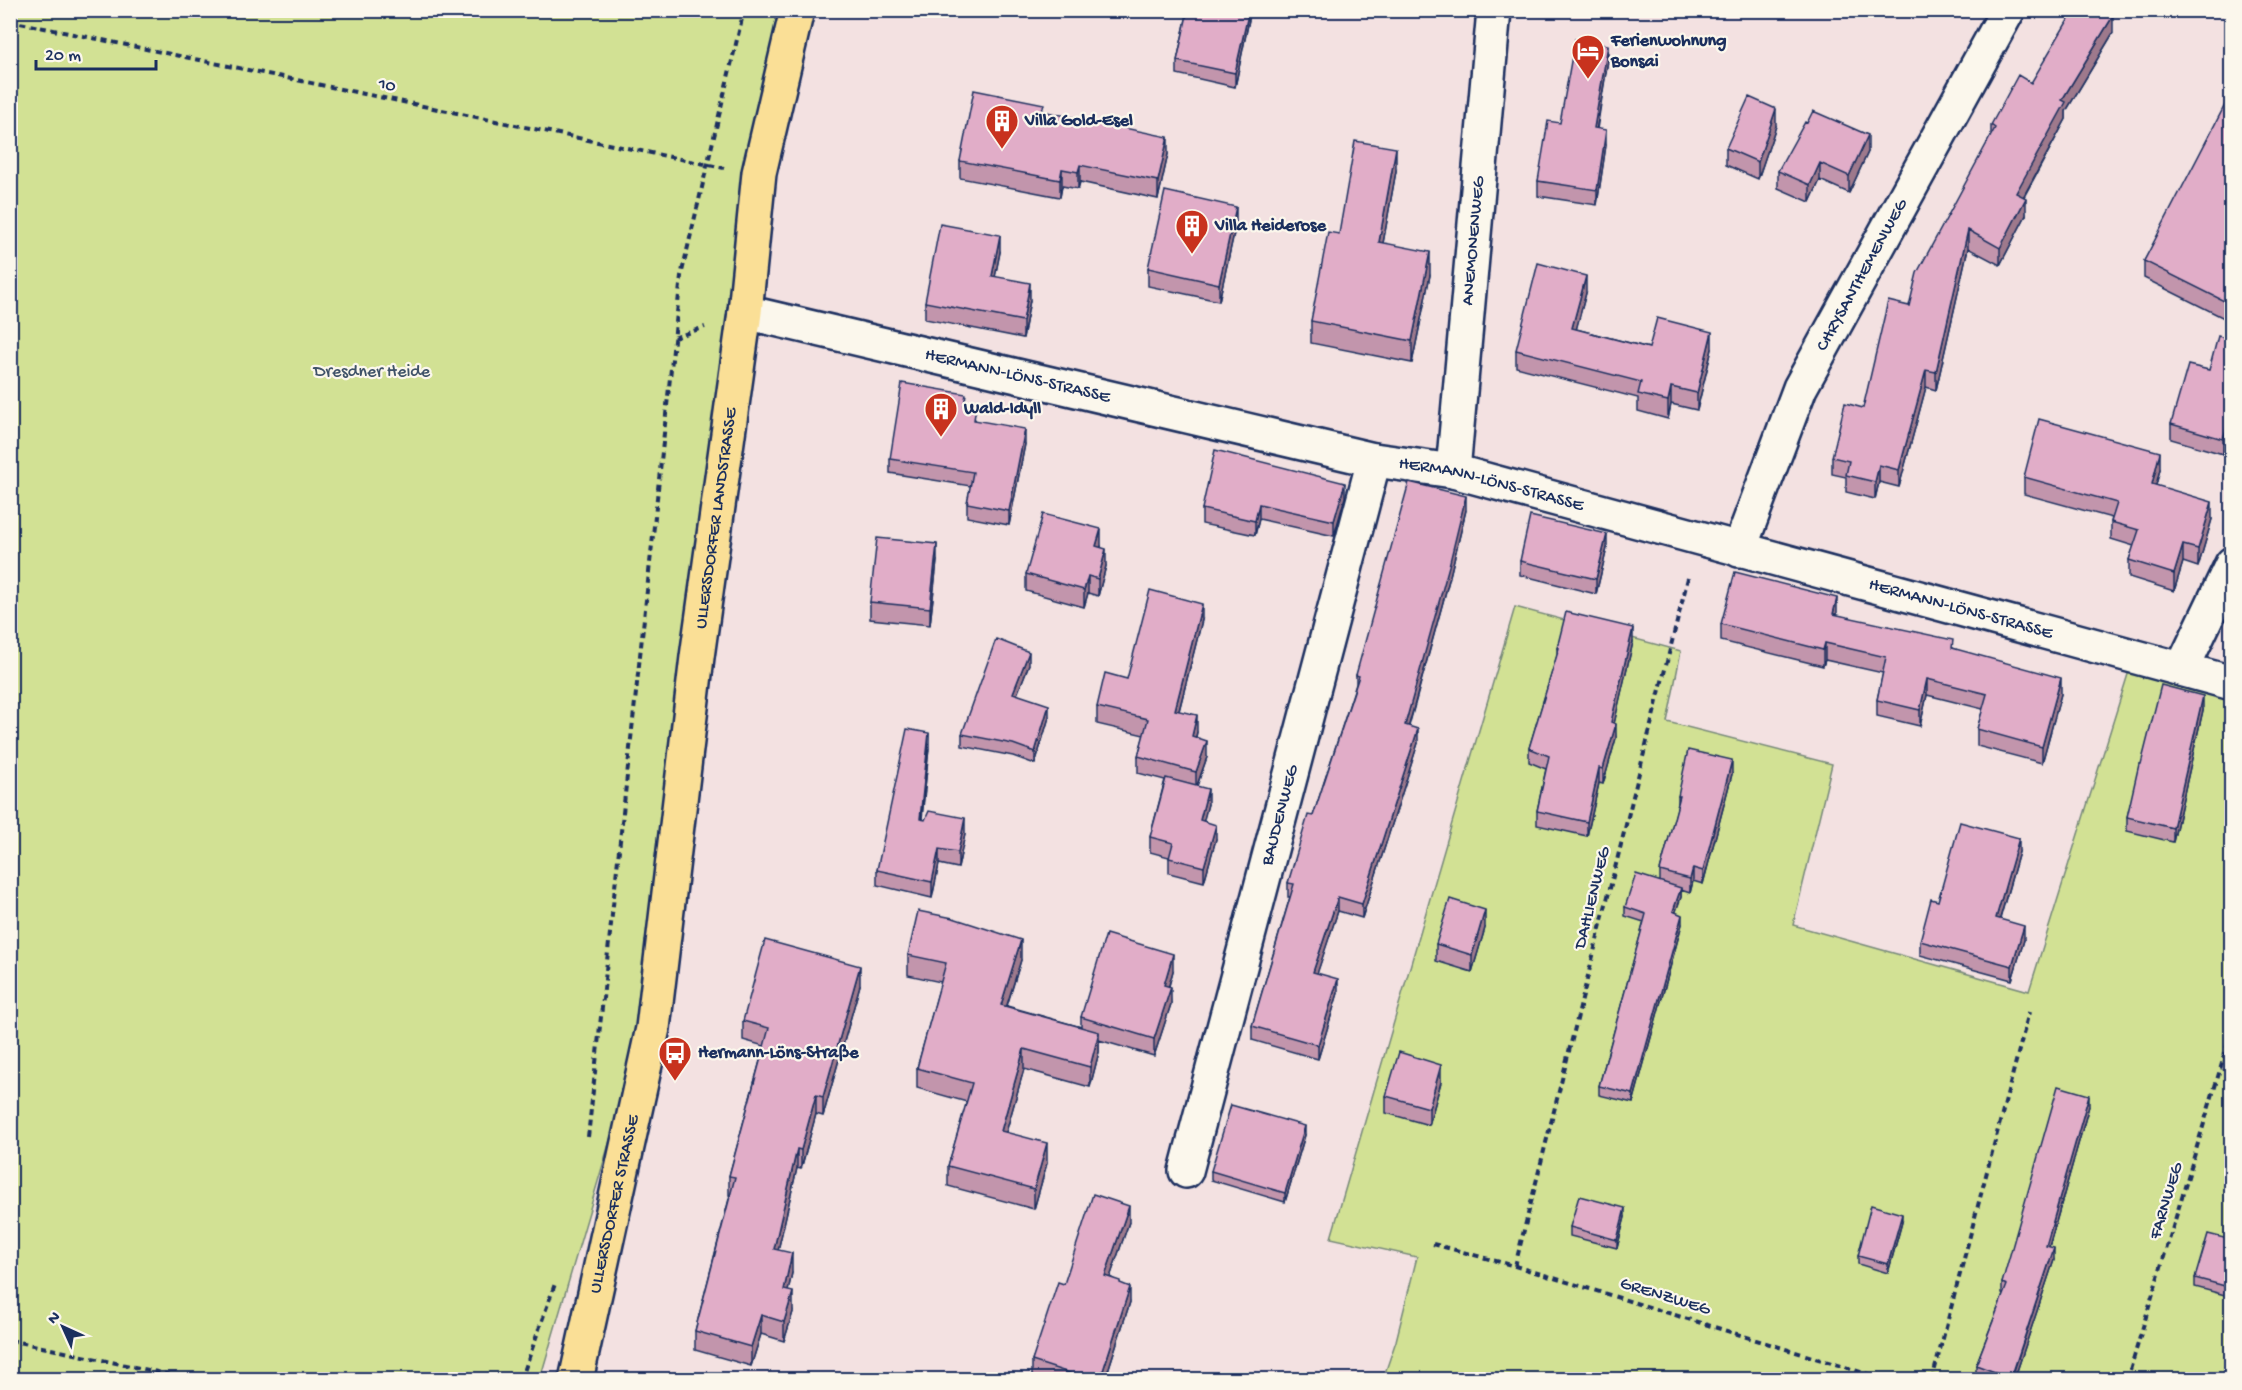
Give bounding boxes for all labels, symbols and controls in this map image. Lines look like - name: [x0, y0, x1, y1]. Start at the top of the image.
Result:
- place label: Ferienwohnung Bonsai: [1610, 31, 1726, 73]
- scale bar: [36, 33, 156, 71]
- hotel icon: Ferienwohnung Bonsai: [1570, 33, 1606, 80]
- text: 20 m: [45, 46, 81, 67]
- street label: 10: [375, 74, 398, 98]
- building icon: Villa Gold-Esel: [984, 103, 1020, 150]
- place label: Villa Gold-Esel: [1024, 111, 1133, 132]
- street label: ANEMONENWEG: [1457, 175, 1490, 306]
- street label: CHRYSANTHEMENWEG: [1812, 195, 1913, 355]
- building icon: Villa Heiderose: [1174, 208, 1210, 255]
- place label: Villa Heiderose: [1214, 216, 1327, 237]
- street label: HERMANN-LÖNS-STRASSE: [923, 344, 1113, 408]
- park label: Dresdner Heide: [313, 362, 431, 383]
- building icon: Wald-Idyll: [923, 391, 959, 438]
- place label: Wald-Idyll: [963, 399, 1041, 420]
- street label: ULLERSDORFER LANDSTRASSE: [691, 406, 742, 630]
- street label: HERMANN-LÖNS-STRASSE: [1397, 453, 1587, 517]
- street label: HERMANN-LÖNS-STRASSE: [1866, 574, 2056, 644]
- street label: BAUDENWEG: [1257, 762, 1304, 869]
- street label: DAHLIENWEG: [1570, 844, 1616, 952]
- bus stop icon: Hermann-Löns-Straße: [657, 1035, 693, 1082]
- place label: Hermann-Löns-Straße: [698, 1043, 859, 1064]
- street label: ULLERSDORFER STRASSE: [585, 1112, 644, 1295]
- street label: FARNWEG: [2145, 1160, 2189, 1243]
- street label: GRENZWEG: [1617, 1273, 1713, 1321]
- north arrow: [33, 1297, 93, 1357]
- text: N: [44, 1308, 66, 1329]

